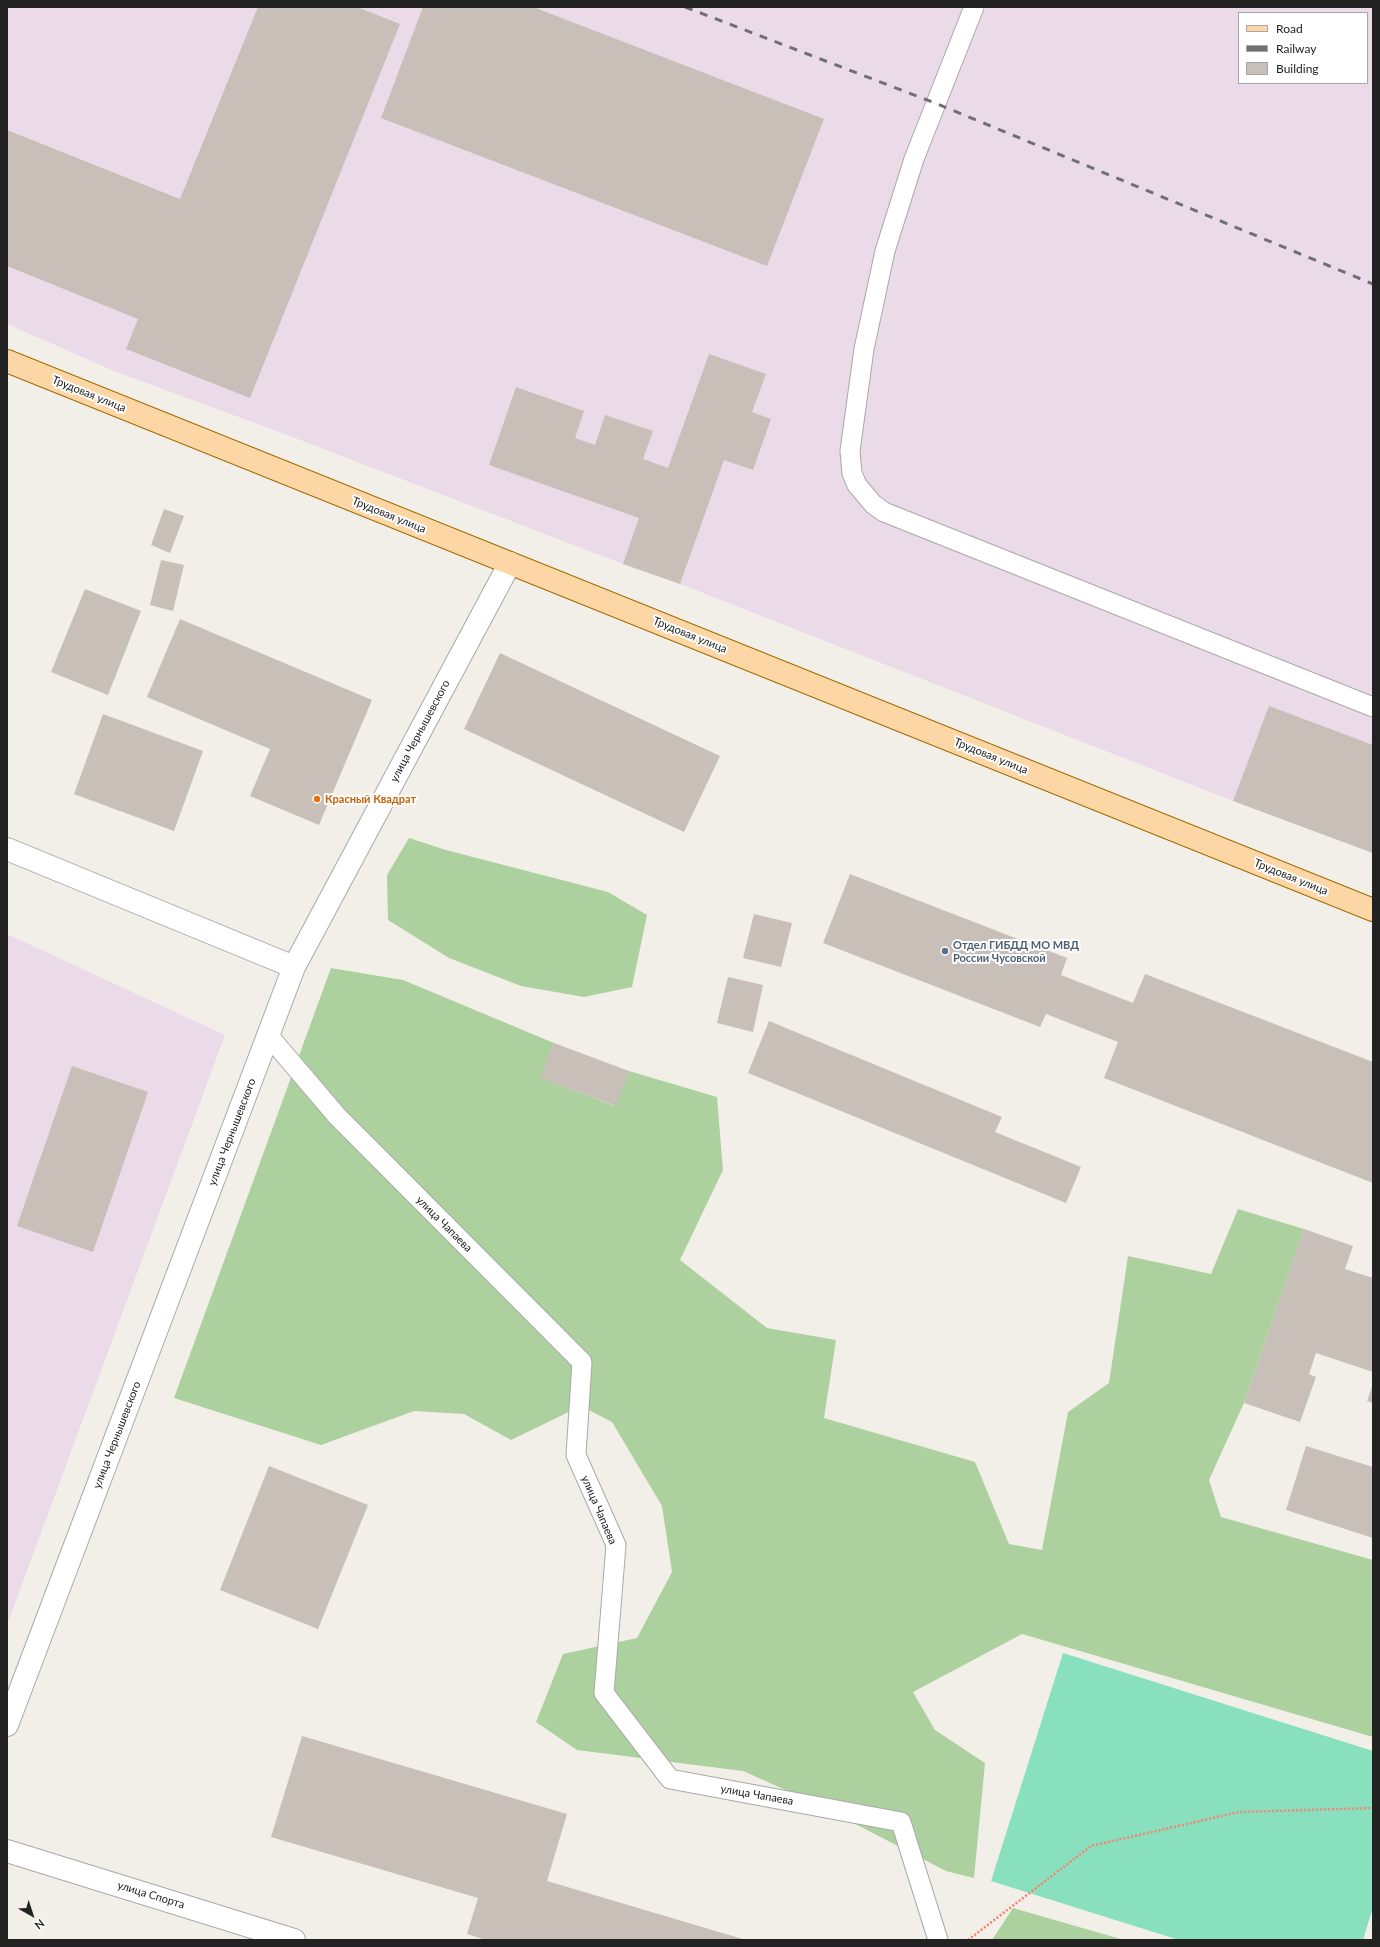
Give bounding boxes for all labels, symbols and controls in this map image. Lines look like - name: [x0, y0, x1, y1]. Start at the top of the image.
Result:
- legend: [1238, 12, 1368, 84]
- text: Road: [1276, 21, 1303, 36]
- text: Railway: [1276, 41, 1316, 56]
- text: Building: [1276, 61, 1319, 76]
- street label: Трудовая улица: [50, 373, 128, 415]
- street label: Трудовая улица: [350, 494, 428, 536]
- street label: Трудовая улица: [651, 614, 729, 656]
- street label: улица Чернышевского: [387, 678, 453, 784]
- street label: Трудовая улица: [952, 735, 1030, 777]
- place label: Красный Квадрат: [325, 792, 416, 806]
- marker: Красный Квадрат: [312, 794, 322, 804]
- street label: Трудовая улица: [1252, 856, 1330, 898]
- place label: Отдел ГИБДД МО МВД России Чусовской: [953, 938, 1079, 964]
- marker: Отдел ГИБДД МО МВД России Чусовской: [940, 946, 950, 956]
- street label: улица Чернышевского: [205, 1076, 259, 1188]
- street label: улица Чапаева: [413, 1193, 475, 1255]
- street label: улица Чернышевского: [90, 1379, 144, 1491]
- street label: улица Чапаева: [578, 1473, 620, 1547]
- street label: улица Чапаева: [719, 1782, 795, 1808]
- street label: улица Спорта: [116, 1879, 186, 1911]
- north arrow: [12, 1895, 52, 1935]
- text: N: [32, 1917, 47, 1932]

